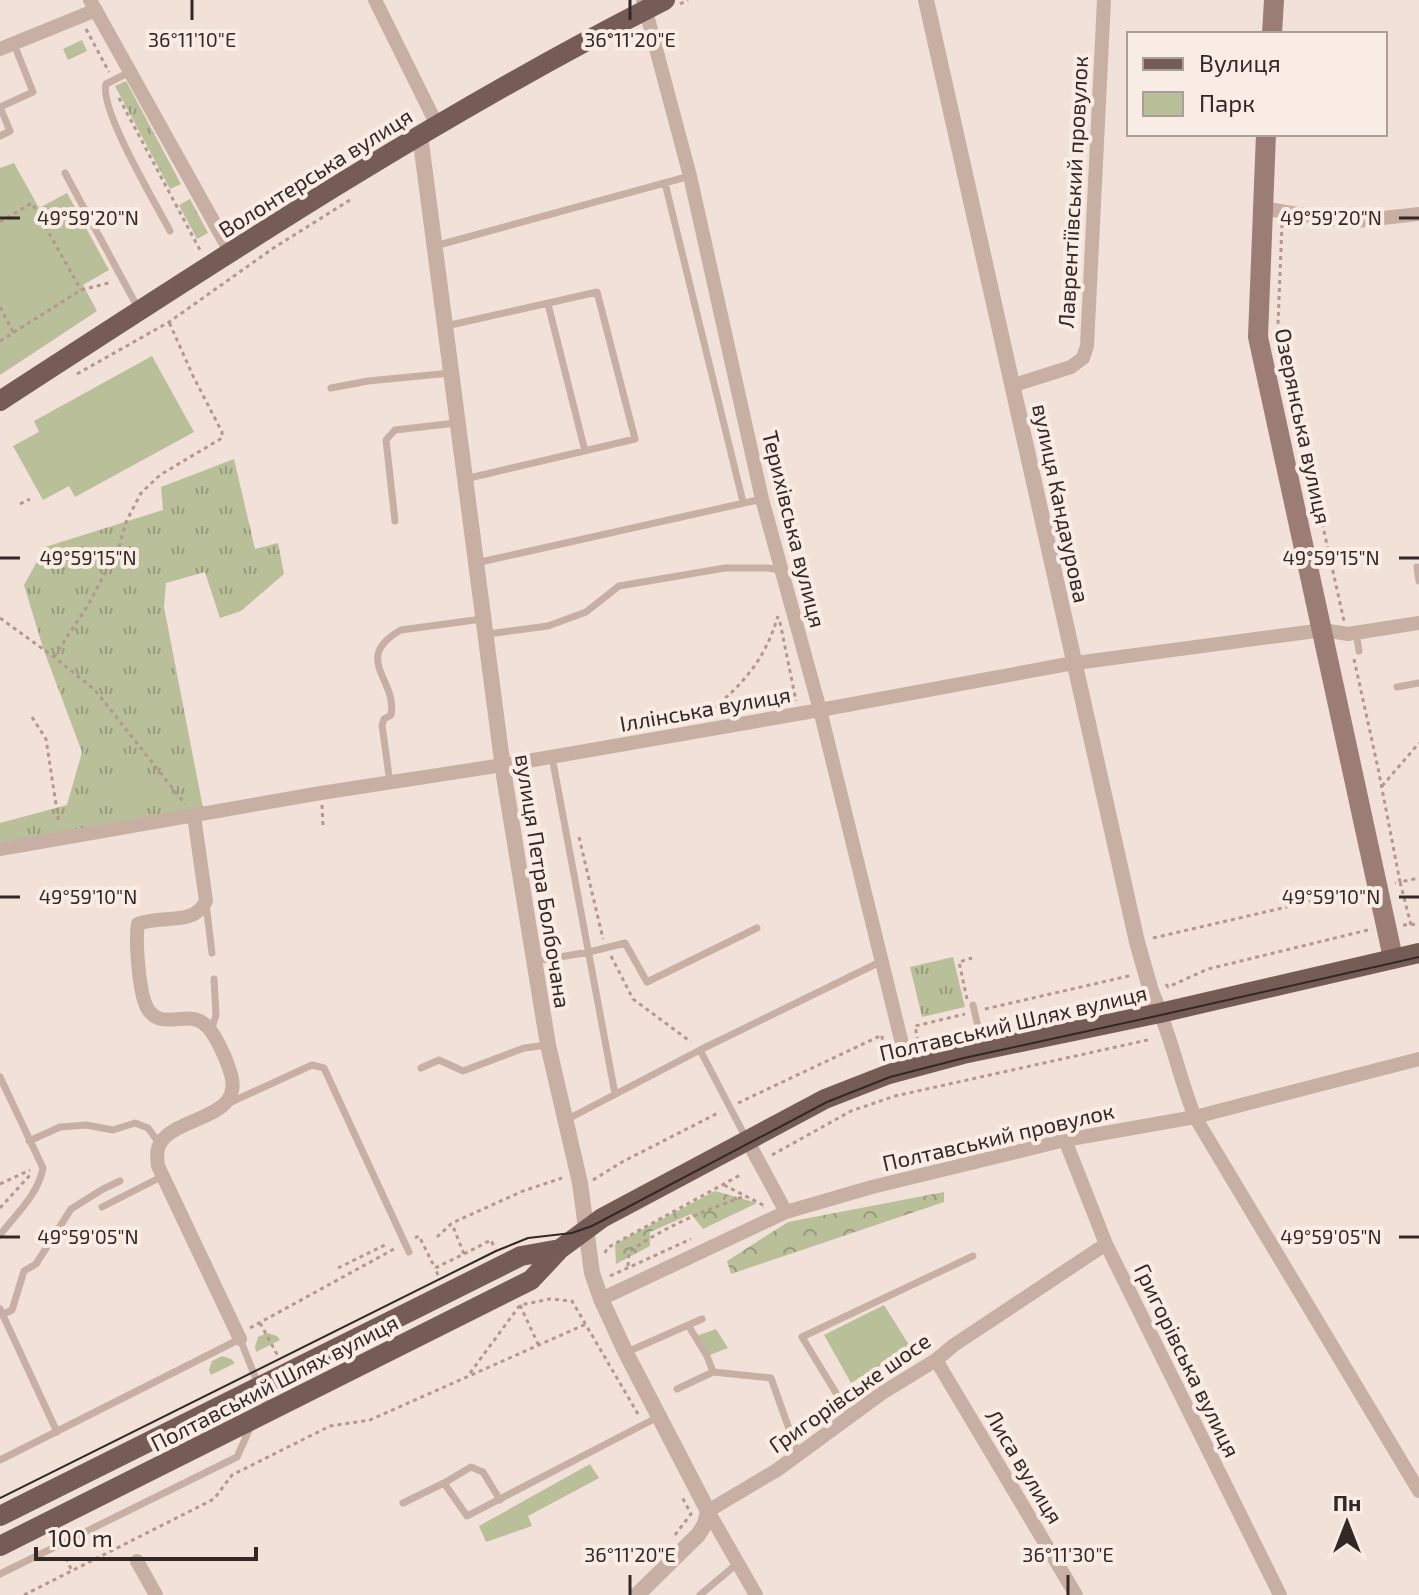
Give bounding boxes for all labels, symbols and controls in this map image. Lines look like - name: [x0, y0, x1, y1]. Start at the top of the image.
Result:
- text: 36°11'10"E: [148, 27, 236, 51]
- text: 36°11'20"E: [584, 27, 676, 51]
- legend: [1127, 32, 1387, 136]
- text: Вулиця: [1199, 48, 1281, 78]
- street label: Лаврентіївський провулок: [1052, 55, 1093, 329]
- text: Парк: [1199, 88, 1255, 117]
- street label: Волонтерська вулиця: [213, 102, 417, 243]
- text: 49°59'20"N: [37, 205, 139, 229]
- text: 49°59'20"N: [1280, 205, 1382, 229]
- street label: Озерянська вулиця: [1270, 326, 1337, 526]
- street label: вулиця Кандаурова: [1027, 401, 1096, 605]
- street label: Терихівська вулиця: [757, 428, 832, 630]
- text: 49°59'15"N: [39, 545, 137, 569]
- text: 49°59'15"N: [1282, 545, 1380, 569]
- street label: Іллінська вулиця: [617, 680, 793, 737]
- street label: вулиця Петра Болбочана: [510, 752, 577, 1010]
- text: 49°59'10"N: [39, 884, 137, 908]
- text: 49°59'10"N: [1282, 884, 1380, 908]
- street label: Полтавський Шлях вулиця: [877, 979, 1150, 1066]
- street label: Полтавський провулок: [880, 1097, 1117, 1176]
- text: 49°59'05"N: [37, 1224, 139, 1248]
- text: 49°59'05"N: [1280, 1224, 1382, 1248]
- street label: Григорівська вулиця: [1129, 1259, 1246, 1462]
- street label: Полтавський Шлях вулиця: [146, 1308, 402, 1457]
- street label: Григорівське шосе: [763, 1326, 935, 1458]
- street label: Лиса вулиця: [980, 1404, 1069, 1528]
- north arrow: [1307, 1483, 1387, 1563]
- text: Пн: [1333, 1489, 1361, 1515]
- scale bar: [36, 1511, 256, 1561]
- text: 100 m: [48, 1523, 113, 1552]
- text: 36°11'20"E: [584, 1542, 676, 1566]
- text: 36°11'30"E: [1022, 1542, 1114, 1566]

